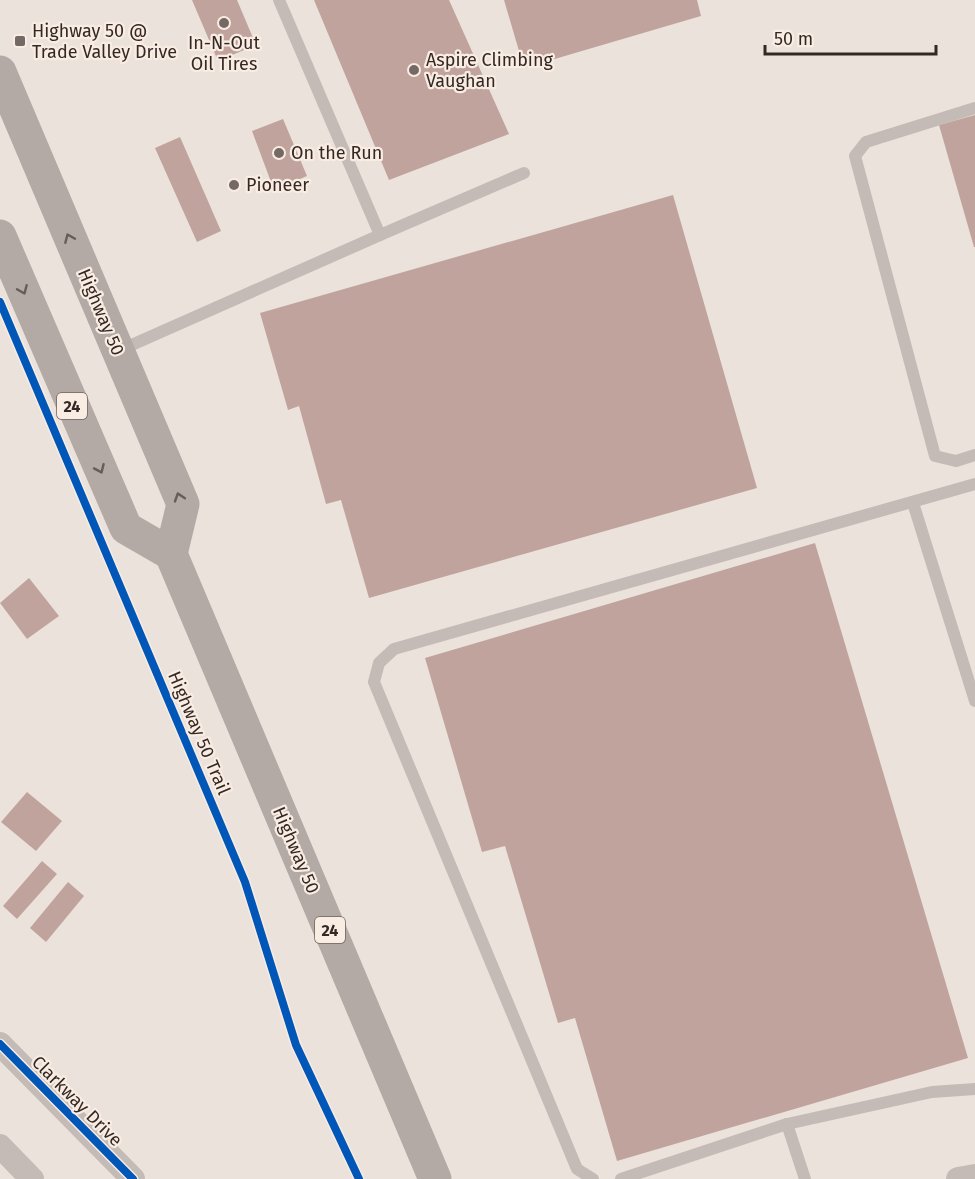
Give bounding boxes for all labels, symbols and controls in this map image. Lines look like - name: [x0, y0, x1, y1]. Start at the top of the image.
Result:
- marker: In-N-Out Oil Tires: [217, 16, 231, 30]
- scale bar: [765, 18, 936, 56]
- place label: Highway 50 @ Trade Valley Drive: [32, 20, 177, 63]
- text: 50 m: [774, 28, 813, 50]
- place label: In-N-Out Oil Tires: [188, 32, 261, 75]
- marker: Highway 50 @ Trade Valley Drive: [13, 34, 27, 48]
- place label: Aspire Climbing Vaughan: [426, 49, 553, 92]
- marker: Aspire Climbing Vaughan: [407, 63, 421, 77]
- place label: On the Run: [291, 142, 382, 164]
- marker: On the Run: [272, 146, 286, 160]
- place label: Pioneer: [246, 174, 309, 196]
- marker: Pioneer: [227, 178, 241, 192]
- one-way arrow: [65, 234, 77, 245]
- street label: Highway 50: [73, 265, 129, 359]
- one-way arrow: [16, 283, 28, 294]
- road number: 24: [57, 393, 87, 419]
- one-way arrow: [93, 462, 105, 473]
- one-way arrow: [174, 493, 186, 503]
- street label: Highway 50 Trail: [163, 668, 235, 798]
- street label: Highway 50: [268, 803, 324, 897]
- road number: 24: [315, 917, 345, 943]
- street label: Clarkway Drive: [27, 1051, 127, 1151]

